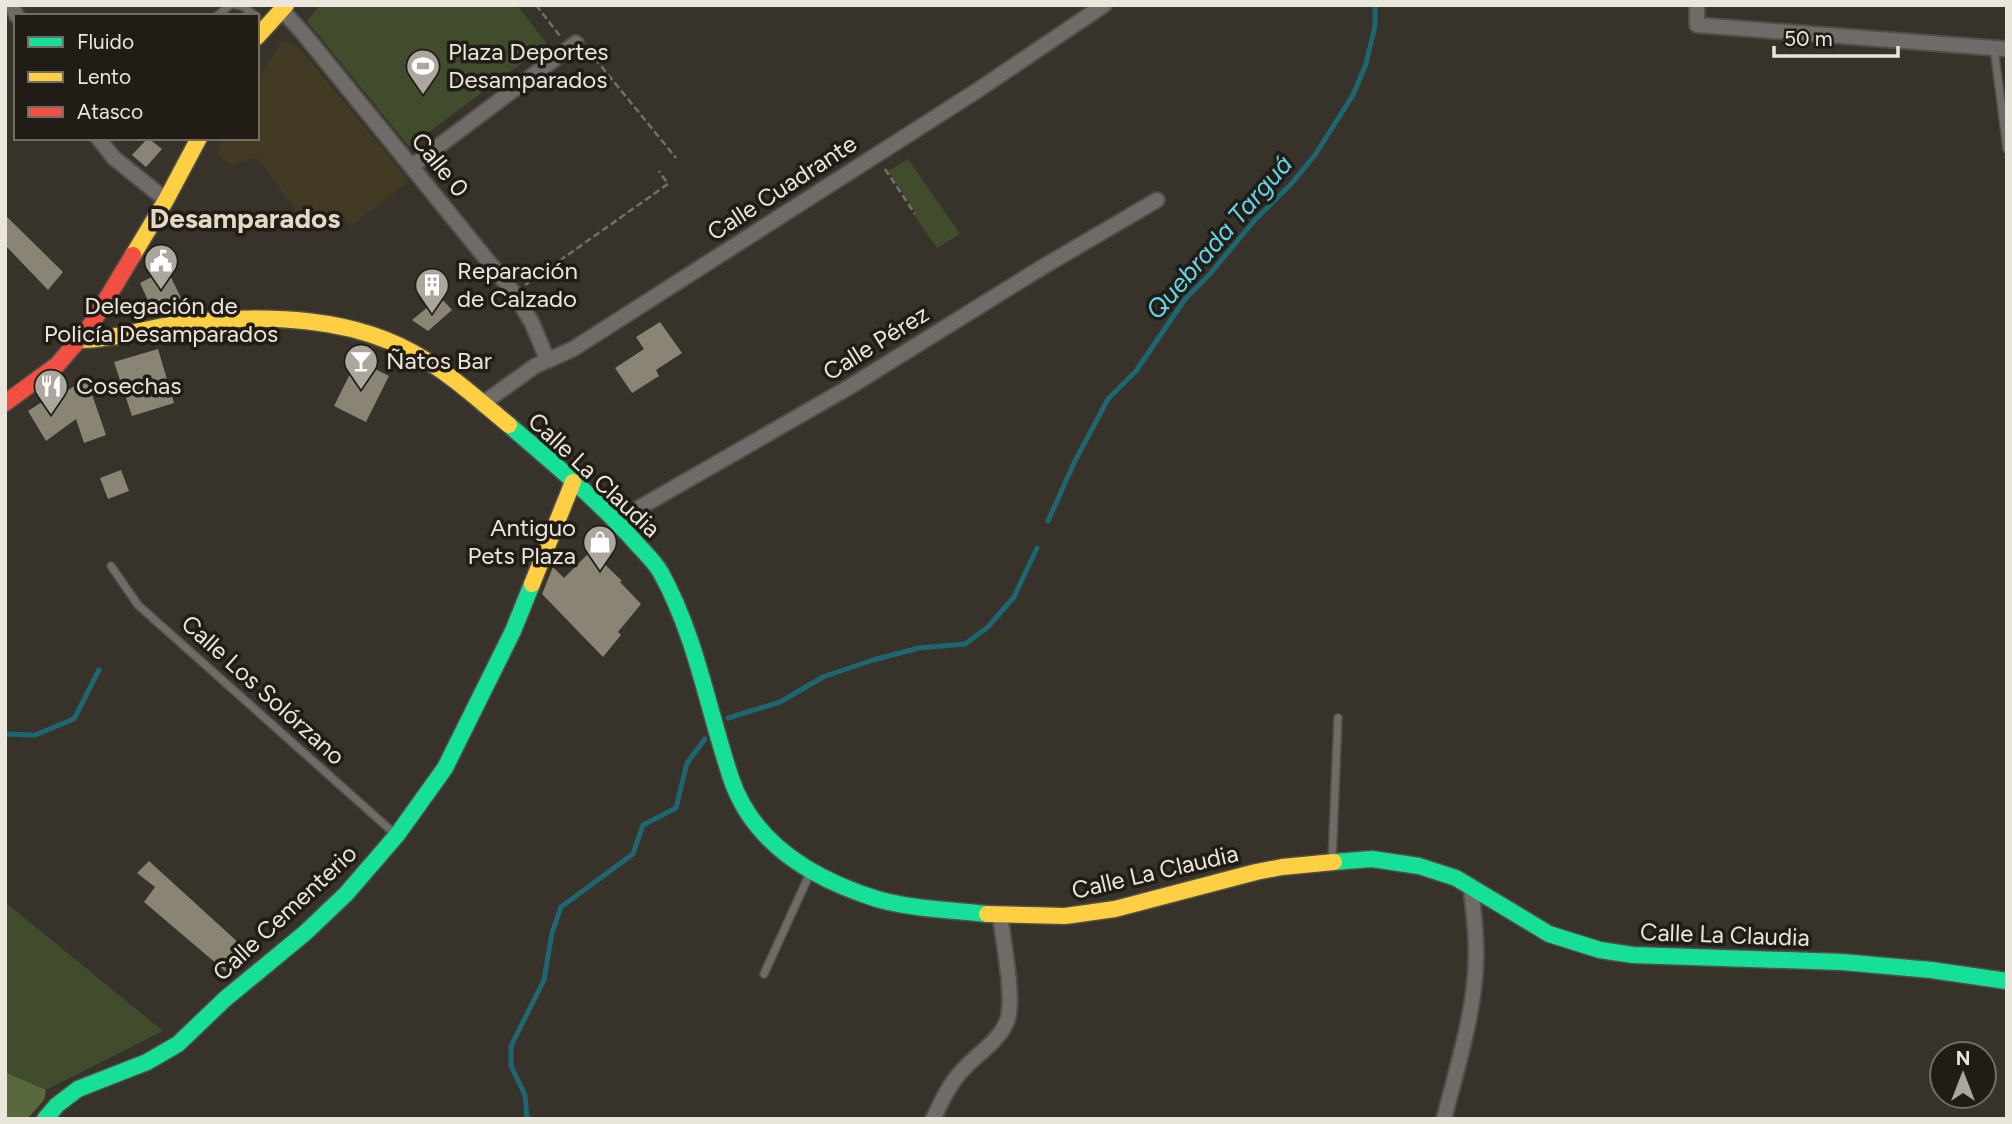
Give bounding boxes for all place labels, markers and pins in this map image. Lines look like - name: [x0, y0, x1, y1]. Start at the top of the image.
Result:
- place label: Plaza Deportes Desamparados: [448, 37, 609, 94]
- sports icon: Plaza Deportes Desamparados: [404, 47, 442, 96]
- public building icon: Delegación de Policía Desamparados: [142, 242, 180, 291]
- place label: Reparación de Calzado: [457, 256, 578, 313]
- building icon: Reparación de Calzado: [413, 266, 451, 315]
- place label: Delegación de Policía Desamparados: [44, 291, 278, 348]
- bar icon: Ñatos Bar: [342, 342, 380, 391]
- place label: Ñatos Bar: [386, 346, 492, 375]
- restaurant icon: Cosechas: [32, 367, 70, 416]
- place label: Cosechas: [76, 371, 181, 400]
- place label: Antiguo Pets Plaza: [468, 513, 576, 570]
- shop icon: Antiguo Pets Plaza: [581, 523, 619, 572]

